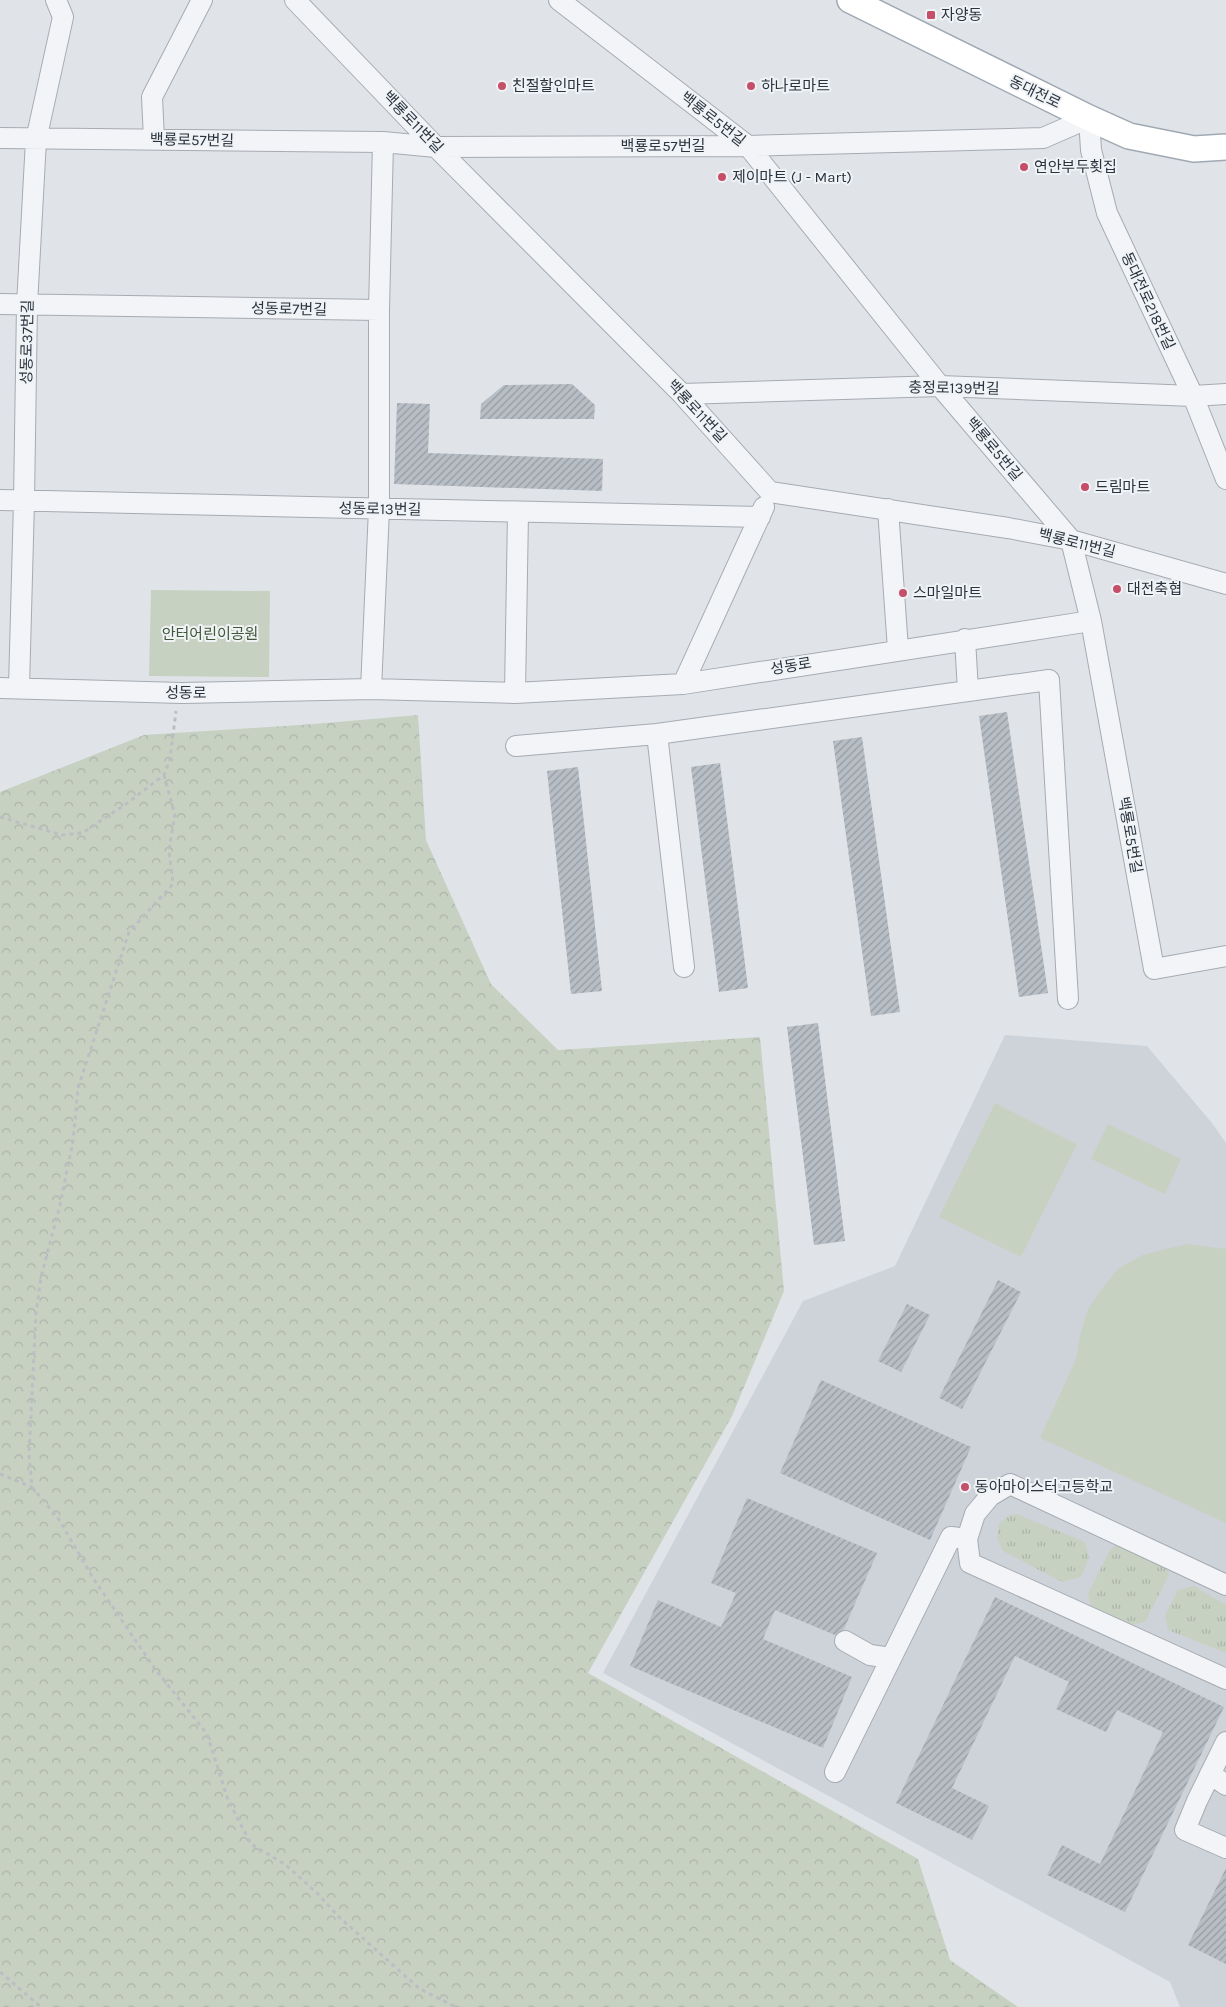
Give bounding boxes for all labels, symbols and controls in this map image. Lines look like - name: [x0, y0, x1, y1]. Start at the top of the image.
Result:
- place label: 자양동: [941, 6, 982, 24]
- marker: 자양동: [925, 9, 937, 21]
- street label: 동대전로: [1006, 72, 1064, 112]
- place label: 친절할인마트: [512, 77, 595, 95]
- place label: 하나로마트: [761, 77, 830, 95]
- marker: 친절할인마트: [496, 80, 508, 92]
- marker: 하나로마트: [745, 80, 757, 92]
- street label: 백룡로11번길: [379, 87, 447, 157]
- street label: 백룡로5번길: [677, 88, 749, 150]
- street label: 백룡로57번길: [150, 130, 234, 150]
- street label: 백룡로57번길: [621, 137, 705, 155]
- place label: 연안부두횟집: [1034, 158, 1117, 176]
- marker: 연안부두횟집: [1018, 161, 1030, 173]
- place label: 제이마트 (J - Mart): [732, 168, 852, 186]
- marker: 제이마트 (J - Mart): [716, 171, 728, 183]
- street label: 동대전로218번길: [1118, 249, 1178, 353]
- street label: 성동로37번길: [17, 299, 37, 385]
- street label: 성동로7번길: [251, 299, 327, 319]
- street label: 백룡로11번길: [664, 376, 730, 446]
- street label: 충정로139번길: [908, 378, 1000, 398]
- street label: 백룡로5번길: [962, 414, 1026, 484]
- place label: 드림마트: [1095, 478, 1150, 496]
- marker: 드림마트: [1079, 481, 1091, 493]
- street label: 성동로13번길: [338, 499, 422, 519]
- street label: 백룡로11번길: [1037, 525, 1117, 561]
- place label: 대전축협: [1127, 580, 1182, 598]
- marker: 대전축협: [1111, 583, 1123, 595]
- place label: 스마일마트: [913, 584, 982, 602]
- marker: 스마일마트: [897, 587, 909, 599]
- park label: 안터어린이공원: [162, 625, 258, 643]
- street label: 성동로: [769, 654, 813, 678]
- street label: 성동로: [165, 684, 207, 702]
- street label: 백룡로5번길: [1114, 795, 1146, 875]
- place label: 동아마이스터고등학교: [975, 1478, 1113, 1496]
- marker: 동아마이스터고등학교: [959, 1481, 971, 1493]

